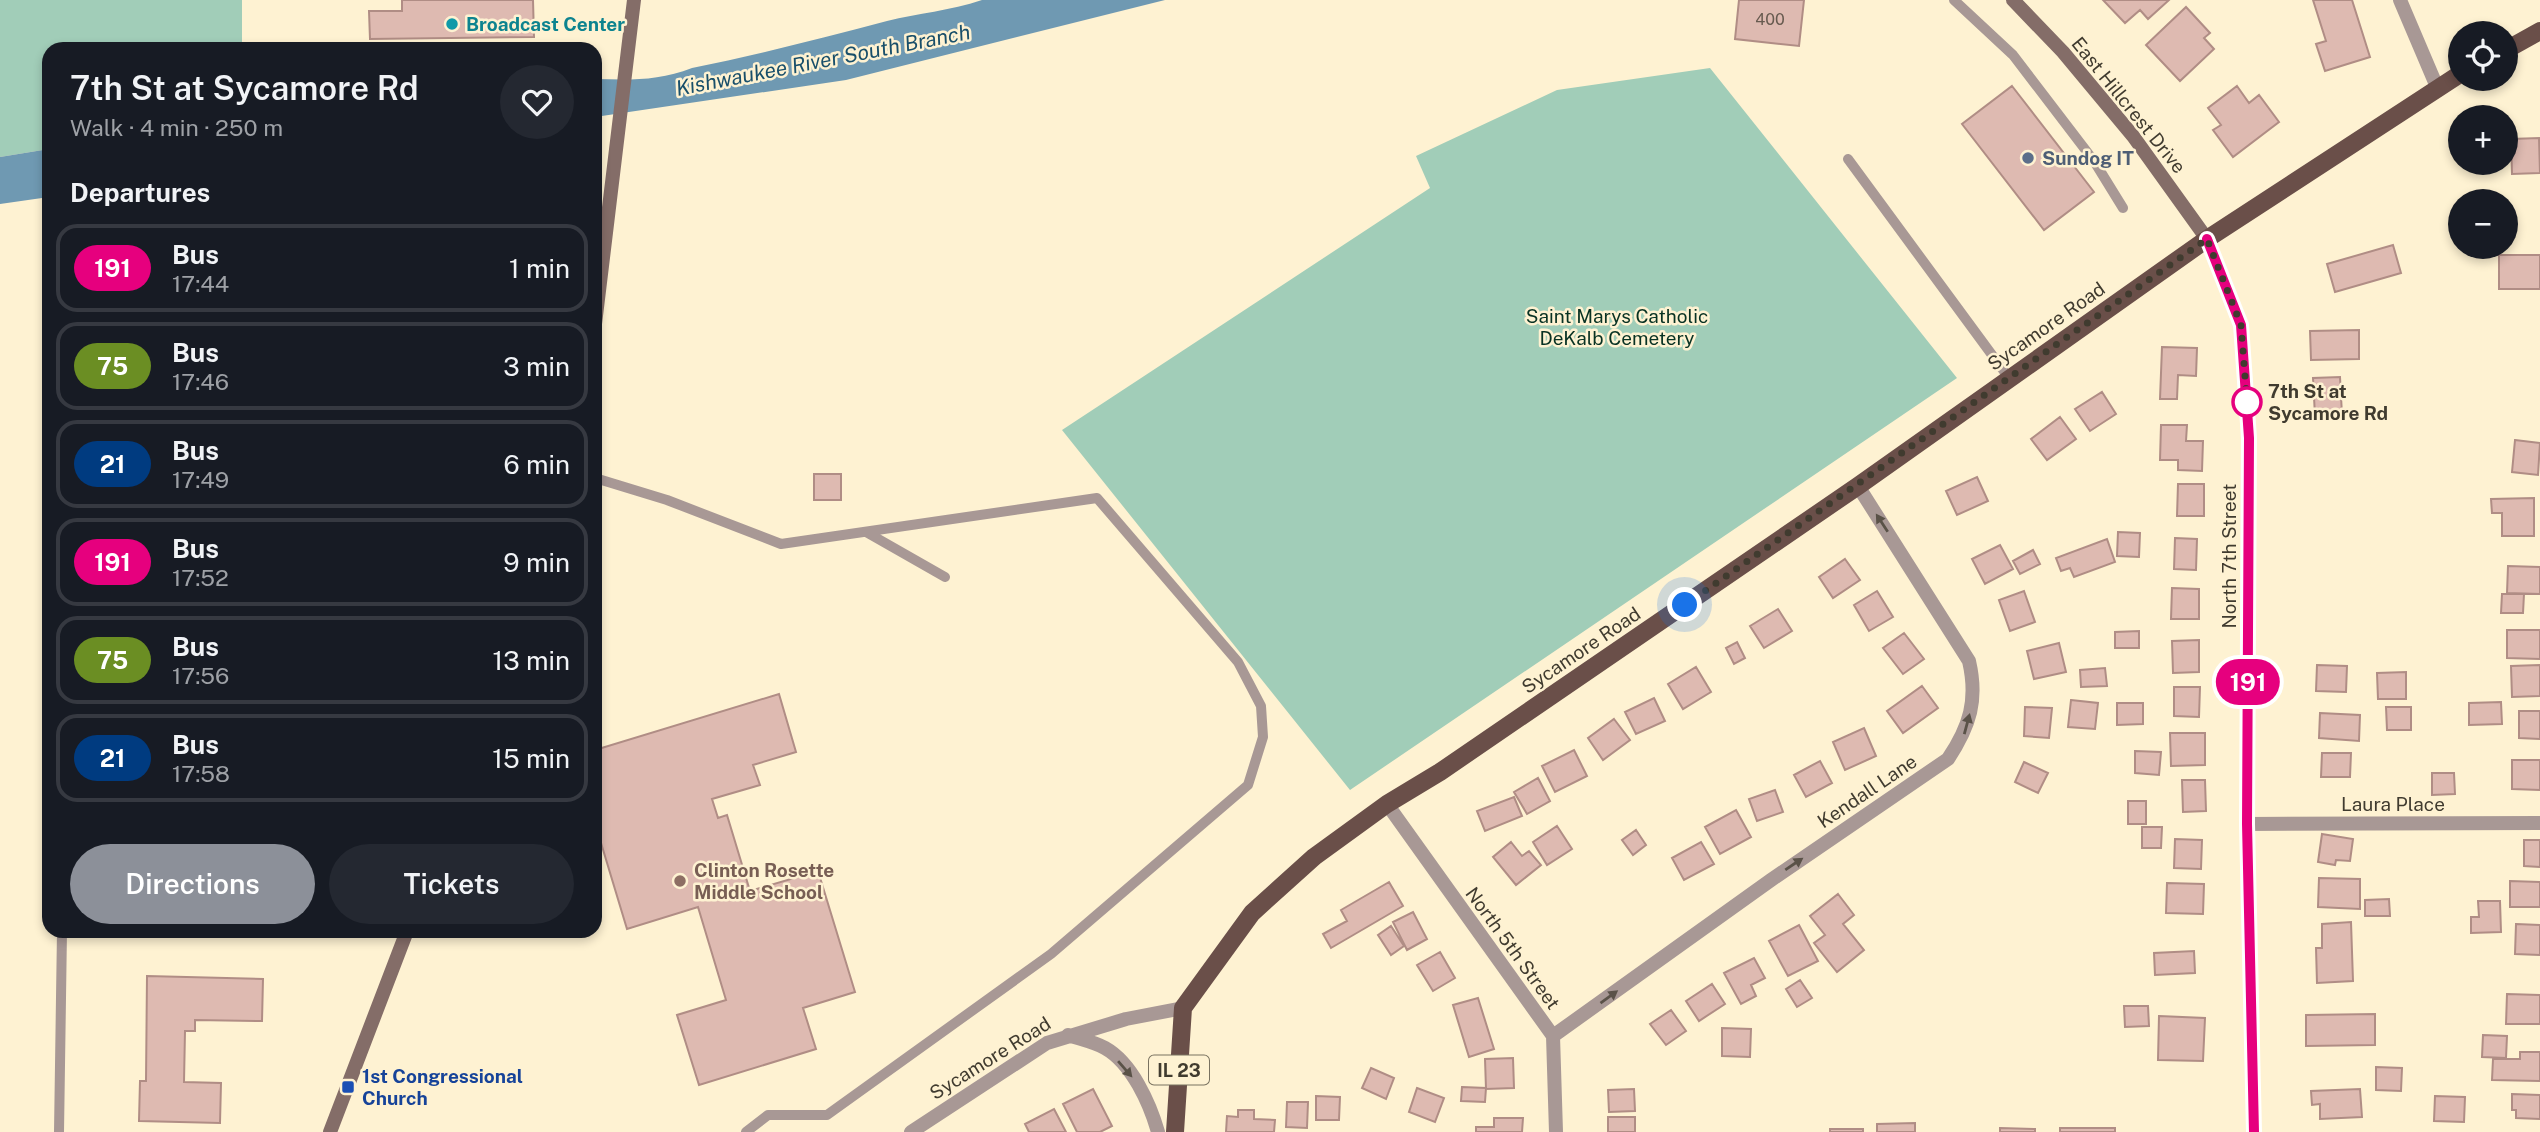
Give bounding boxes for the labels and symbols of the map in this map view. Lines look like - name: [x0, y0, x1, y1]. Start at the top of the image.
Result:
- house number: 400: [1755, 10, 1785, 29]
- place label: Broadcast Center: [466, 13, 625, 35]
- marker: Broadcast Center: [444, 16, 460, 32]
- water label: Kishwaukee River South Branch: [674, 19, 972, 101]
- street label: East Hillcrest Drive: [2067, 33, 2191, 177]
- place label: Sundog IT: [2042, 147, 2134, 169]
- marker: Sundog IT: [2020, 150, 2036, 166]
- street label: Sycamore Road: [1983, 277, 2109, 375]
- park label: Saint Marys Catholic DeKalb Cemetery: [1526, 305, 1708, 349]
- place label: 7th St at Sycamore Rd: [2268, 380, 2388, 424]
- marker: 7th St at Sycamore Rd: [2232, 387, 2262, 417]
- street label: North 7th Street: [2218, 484, 2240, 628]
- one-way arrow: [1876, 513, 1889, 532]
- your location: [1667, 587, 1702, 622]
- street label: Sycamore Road: [1518, 602, 1644, 698]
- line badge: 191: [2208, 659, 2288, 705]
- one-way arrow: [1962, 712, 1973, 734]
- street label: Kendall Lane: [1813, 750, 1921, 832]
- street label: Laura Place: [2341, 793, 2445, 815]
- one-way arrow: [1784, 858, 1804, 871]
- place label: Clinton Rosette Middle School: [694, 859, 834, 903]
- marker: Clinton Rosette Middle School: [672, 873, 688, 889]
- street label: North 5th Street: [1461, 883, 1565, 1013]
- one-way arrow: [1600, 990, 1618, 1004]
- street label: Sycamore Road: [926, 1012, 1054, 1104]
- road number: IL 23: [1149, 1056, 1209, 1084]
- one-way arrow: [1117, 1060, 1132, 1077]
- place label: 1st Congressional Church: [362, 1065, 523, 1109]
- marker: 1st Congressional Church: [340, 1079, 356, 1095]

